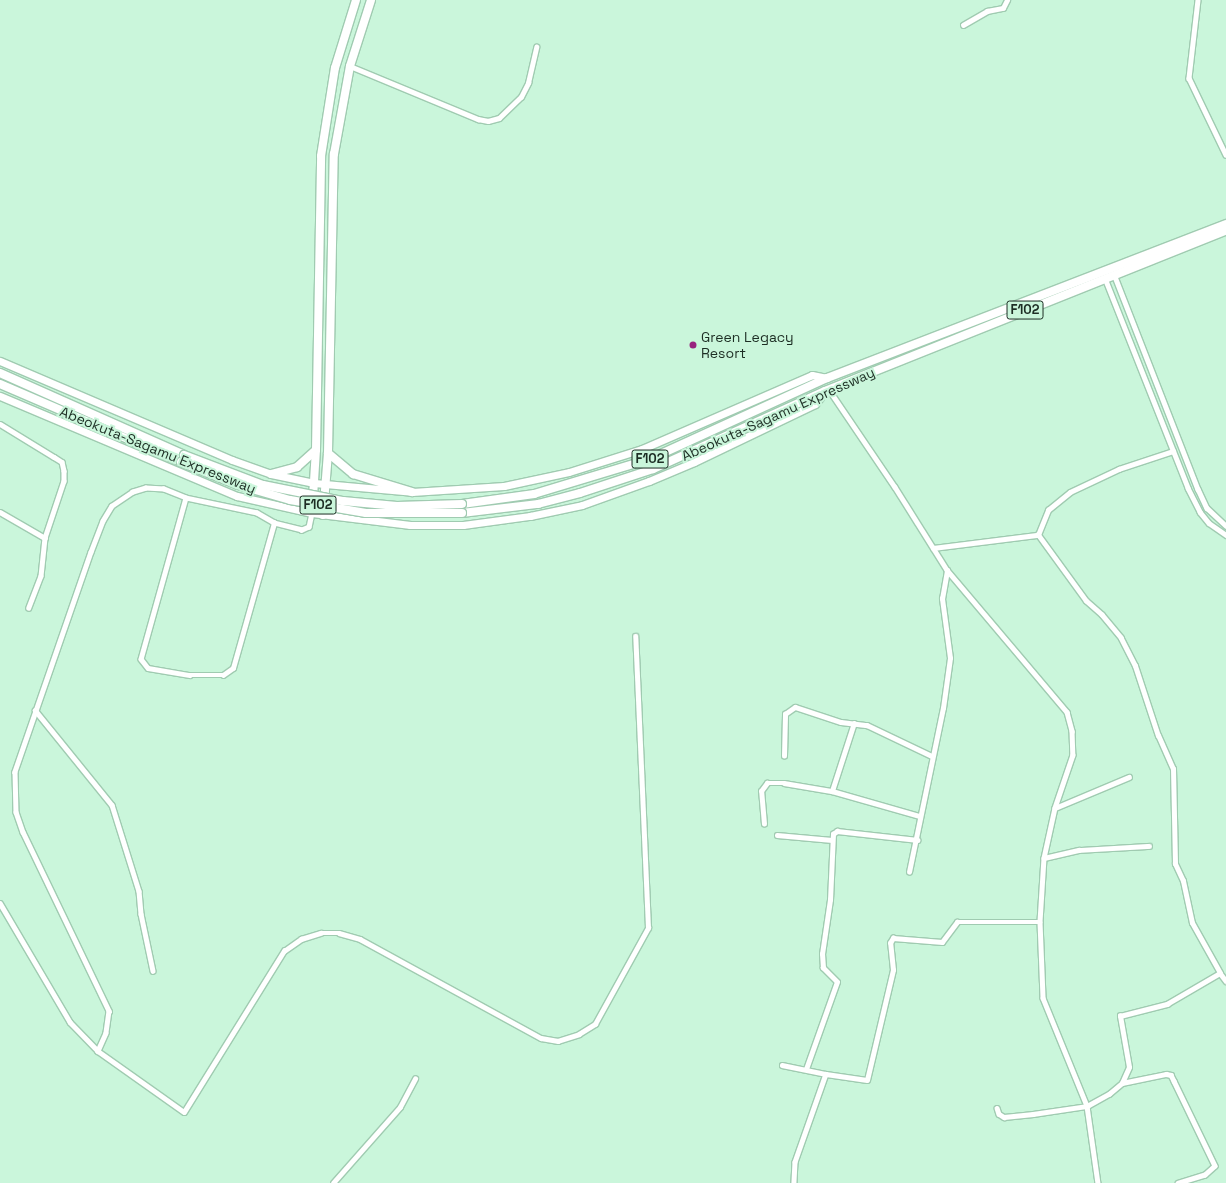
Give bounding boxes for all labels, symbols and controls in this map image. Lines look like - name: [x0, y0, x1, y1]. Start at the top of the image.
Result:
- road number: F102: [1006, 299, 1044, 321]
- place label: Green Legacy Resort: [701, 329, 794, 362]
- marker: Green Legacy Resort: [688, 340, 698, 350]
- street label: Abeokuta-Sagamu Expressway: [679, 364, 877, 464]
- street label: Abeokuta-Sagamu Expressway: [58, 403, 258, 497]
- road number: F102: [631, 448, 669, 470]
- road number: F102: [299, 494, 337, 516]

